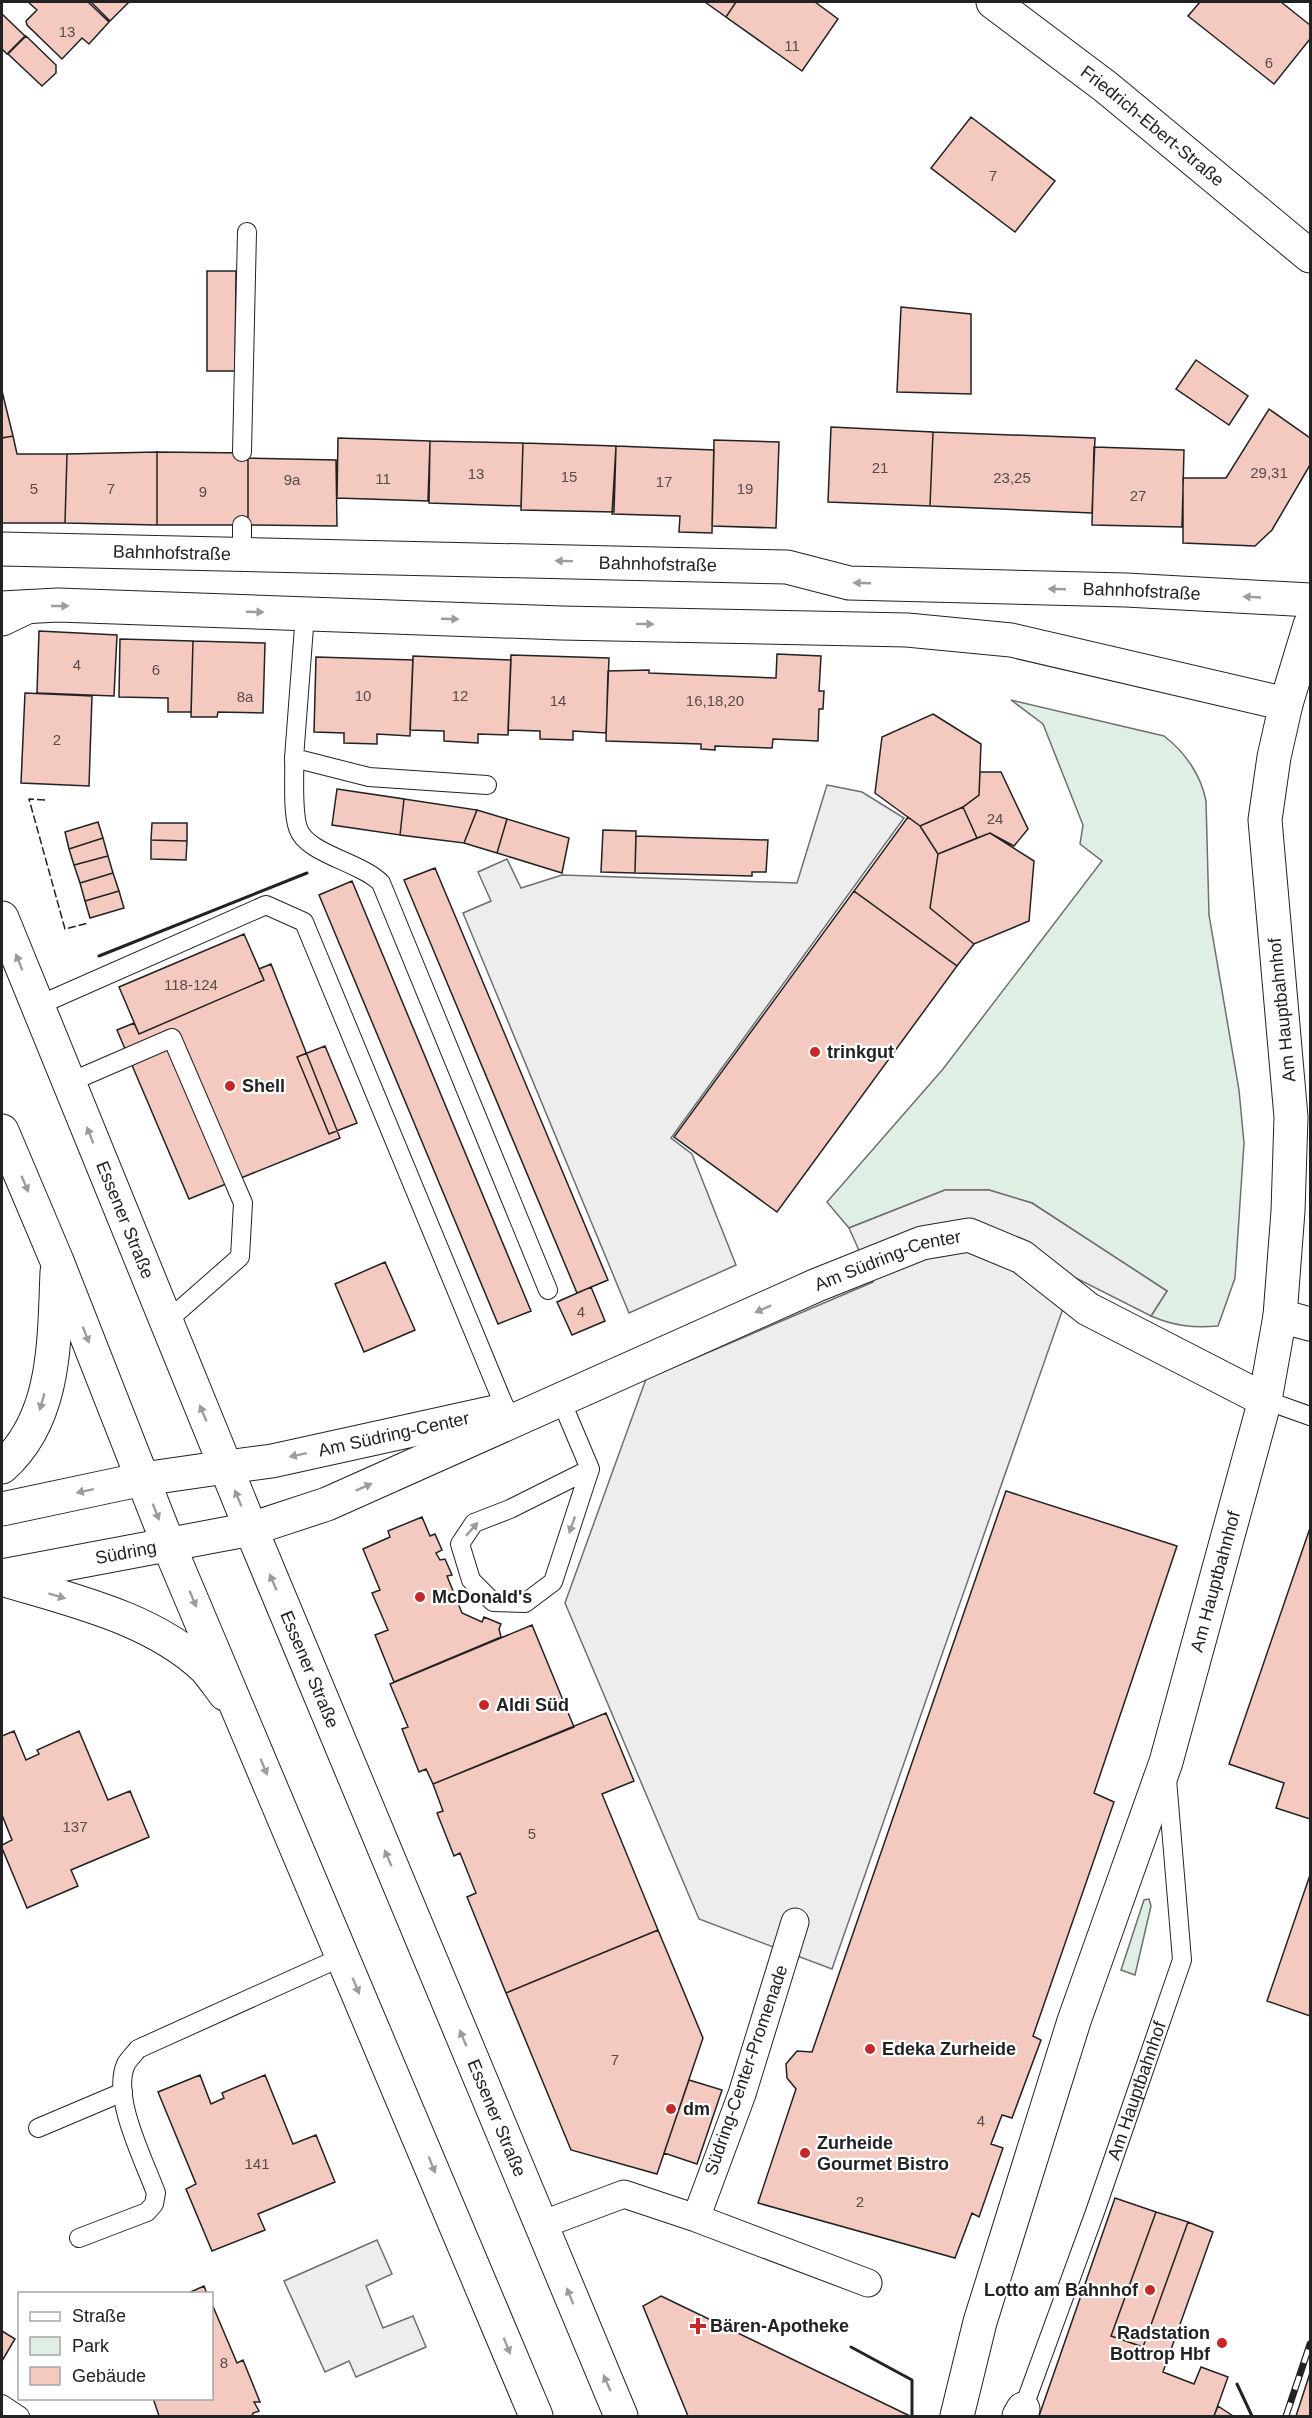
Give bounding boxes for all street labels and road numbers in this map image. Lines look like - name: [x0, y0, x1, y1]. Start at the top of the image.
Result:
- street label: Friedrich-Ebert-Straße: [1077, 62, 1228, 191]
- street label: Bahnhofstraße: [113, 542, 231, 564]
- street label: Bahnhofstraße: [599, 553, 717, 575]
- street label: Bahnhofstraße: [1082, 579, 1201, 604]
- street label: Am Hauptbahnhof: [1264, 936, 1300, 1083]
- street label: Essener Straße: [92, 1158, 158, 1282]
- street label: Am Südring-Center: [812, 1227, 962, 1295]
- street label: Am Südring-Center: [316, 1408, 471, 1461]
- street label: Am Hauptbahnhof: [1187, 1508, 1244, 1654]
- street label: Südring: [93, 1537, 158, 1568]
- street label: Essener Straße: [276, 1608, 343, 1731]
- street label: Südring-Center-Promenade: [701, 1962, 791, 2178]
- street label: Am Hauptbahnhof: [1104, 2018, 1170, 2163]
- street label: Essener Straße: [463, 2056, 530, 2180]

